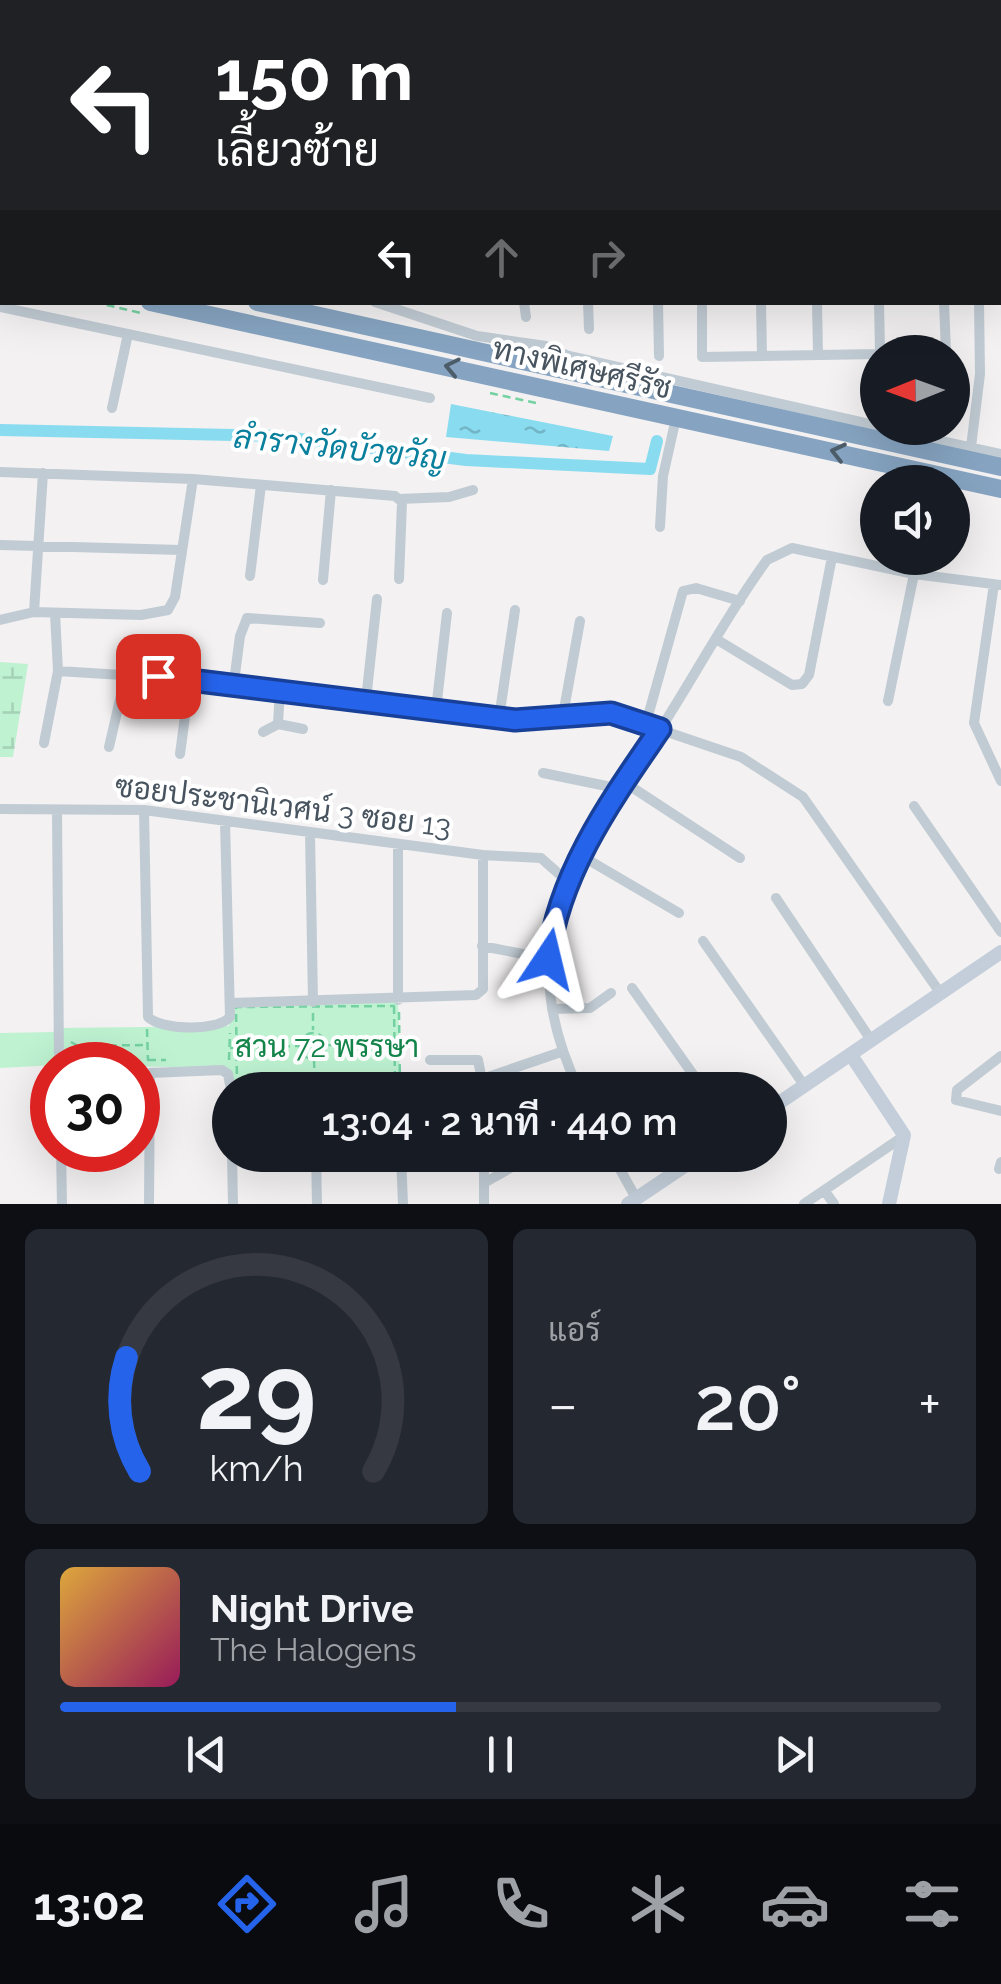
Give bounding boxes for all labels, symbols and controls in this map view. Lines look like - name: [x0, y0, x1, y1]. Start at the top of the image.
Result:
- text: 150 m: [215, 34, 413, 116]
- icon: left: [50, 40, 180, 170]
- text: เลี้ยวซ้าย: [215, 124, 379, 177]
- icon: left: [369, 230, 424, 285]
- icon: ahead: [474, 230, 529, 285]
- icon: right: [579, 230, 634, 285]
- street label: ทางพิเศษศรีรัช: [489, 329, 675, 406]
- north arrow: [860, 335, 970, 445]
- map controls: [860, 335, 970, 575]
- one-way arrow: [444, 358, 461, 379]
- water label: ลำรางวัดบัวขวัญ: [232, 417, 449, 478]
- one-way arrow: [830, 443, 847, 464]
- button: sound: [860, 465, 970, 575]
- pin: [116, 634, 201, 719]
- icon: arrive: [131, 649, 186, 704]
- street label: ซอยประชานิเวศน์ 3 ซอย 13: [113, 766, 453, 844]
- position arrow: [496, 907, 600, 1011]
- park label: สวน 72 พรรษา: [235, 1029, 419, 1064]
- speed limit sign: 30: [30, 1042, 160, 1172]
- text: 13:04 · 2 นาที · 440 m: [322, 1099, 677, 1144]
- text: แอร์: [548, 1311, 601, 1348]
- text: 29: [197, 1331, 316, 1453]
- text: 20°: [695, 1359, 801, 1448]
- text: −: [548, 1372, 578, 1437]
- text: +: [918, 1372, 941, 1437]
- text: km/h: [209, 1447, 304, 1489]
- text: Night Drive: [210, 1586, 414, 1631]
- text: The Halogens: [210, 1631, 416, 1668]
- icon: previous: [179, 1727, 234, 1782]
- icon: pause: [473, 1727, 528, 1782]
- icon: next: [767, 1727, 822, 1782]
- icon: directions: [212, 1869, 282, 1939]
- icon: music: [349, 1869, 419, 1939]
- icon: phone: [486, 1869, 556, 1939]
- icon: climate: [623, 1869, 693, 1939]
- icon: car: [760, 1869, 830, 1939]
- icon: filters: [897, 1869, 967, 1939]
- text: 13:02: [34, 1878, 145, 1931]

